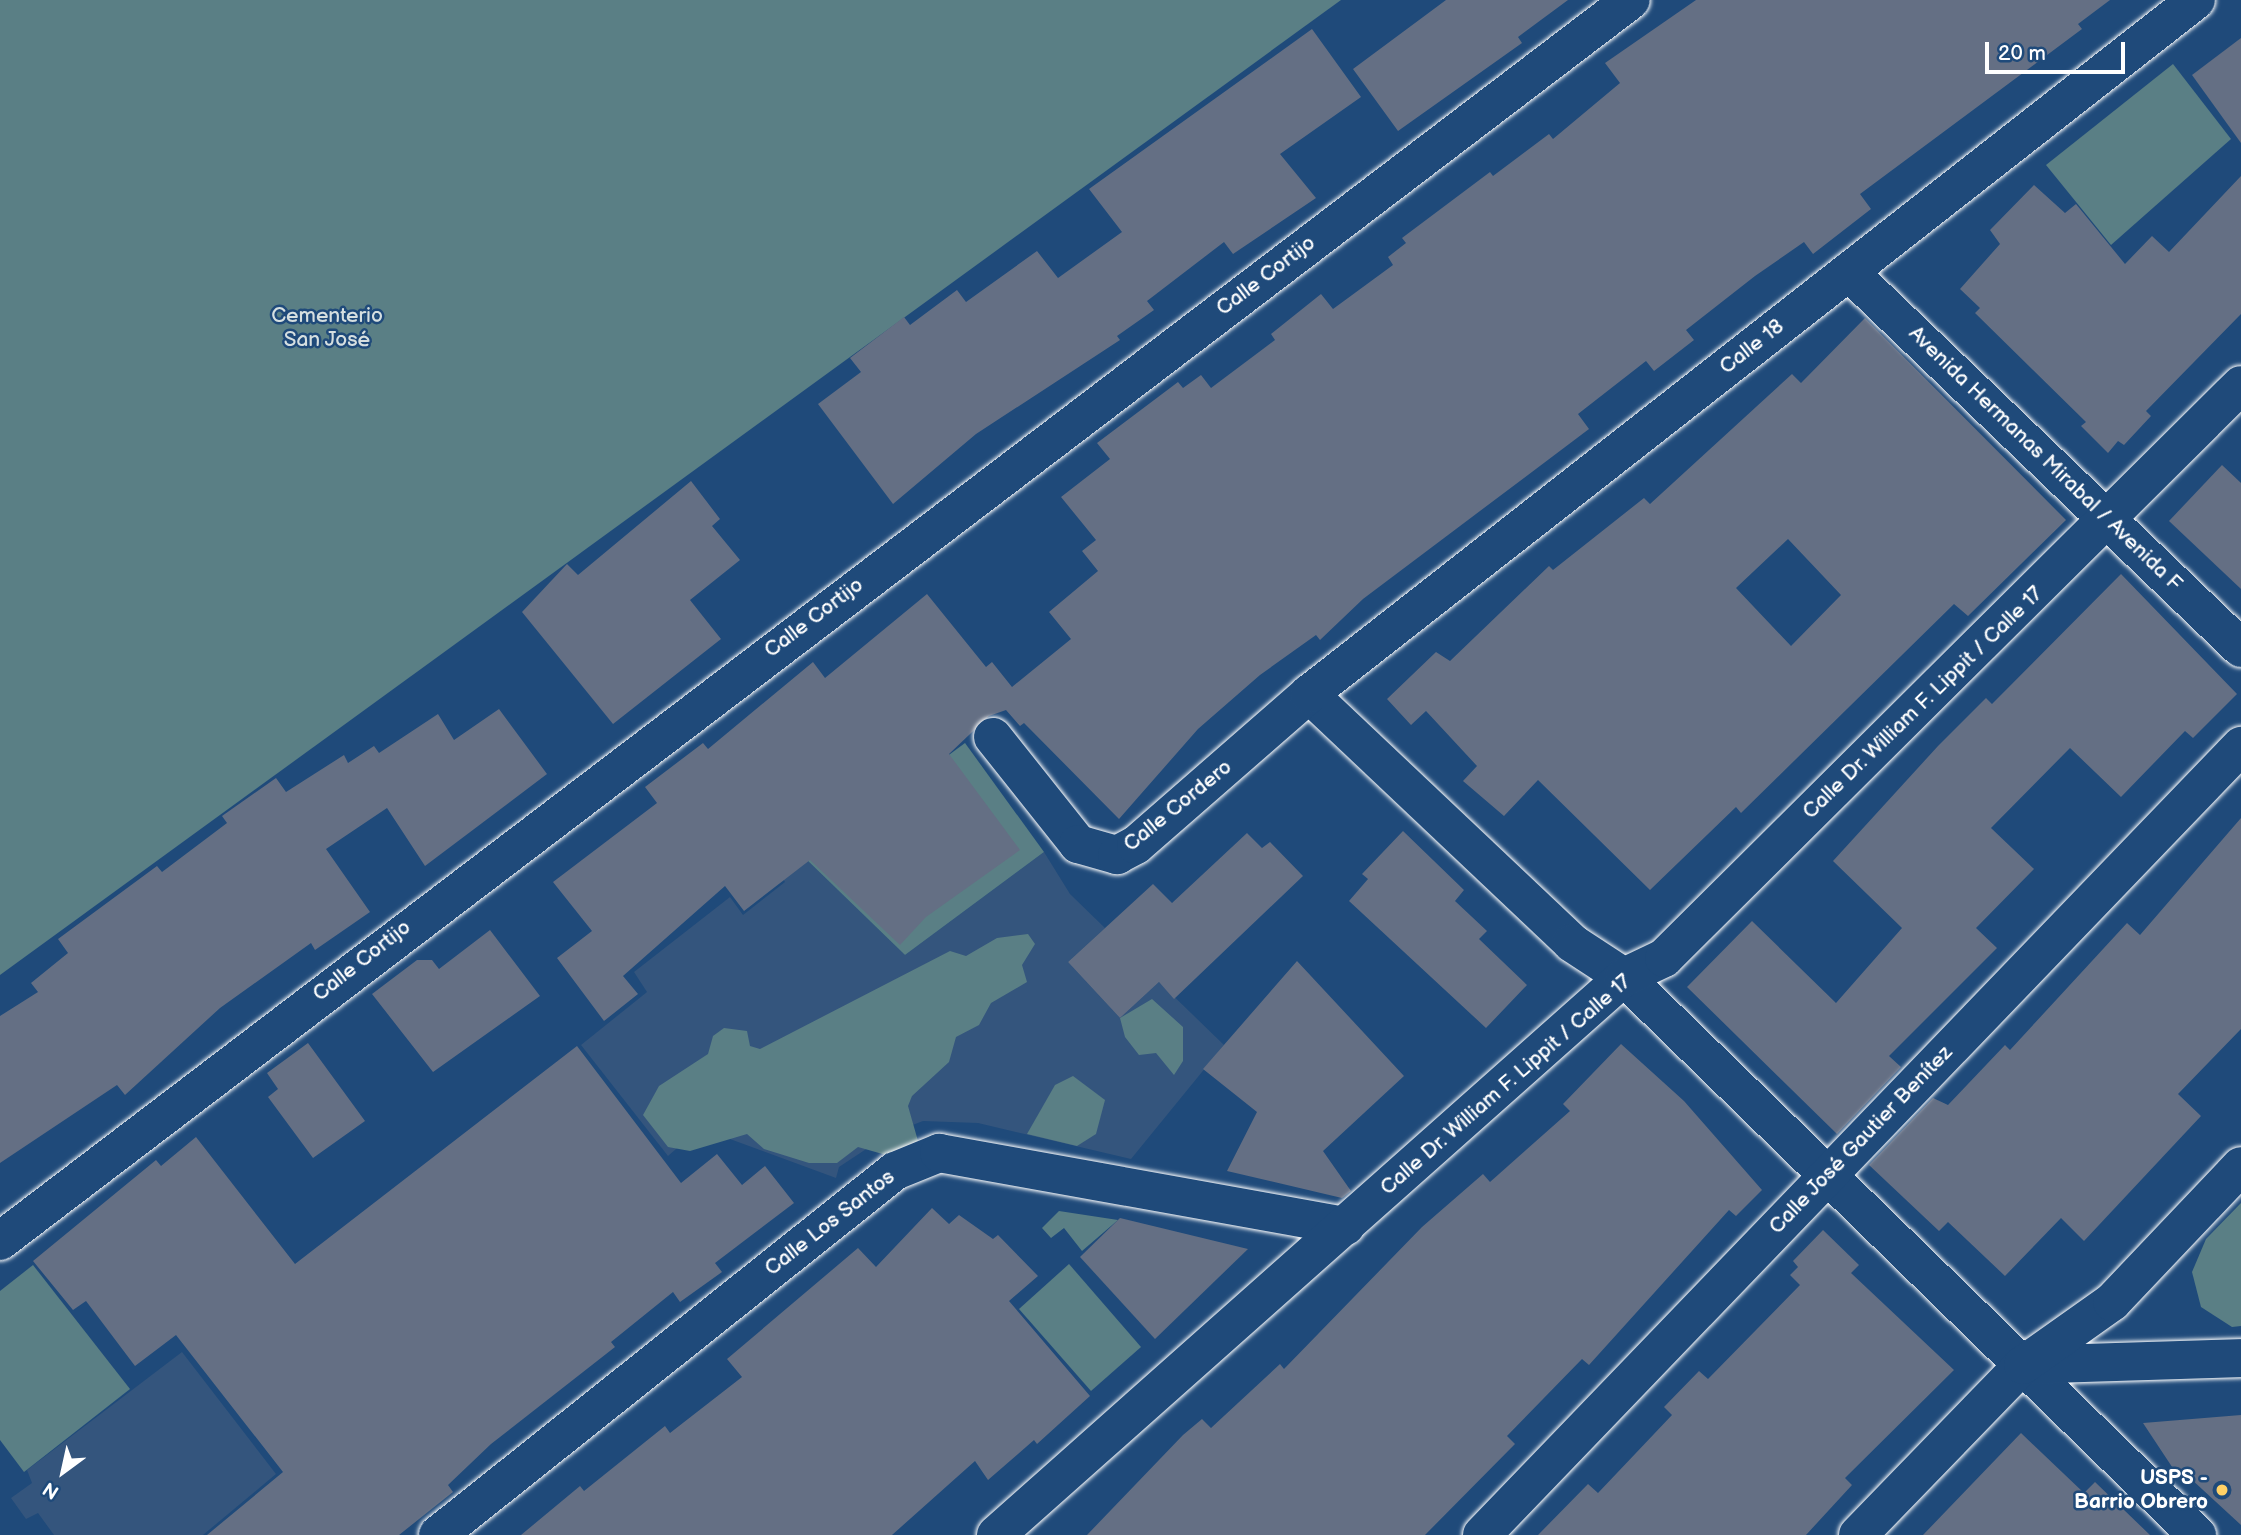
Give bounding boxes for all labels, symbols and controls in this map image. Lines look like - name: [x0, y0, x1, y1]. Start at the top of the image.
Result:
- scale bar: [1989, 28, 2129, 72]
- text: 20 m: [1998, 41, 2046, 66]
- street label: Calle Cortijo: [1212, 231, 1320, 321]
- park label: Cementerio San José: [271, 303, 383, 353]
- street label: Calle 18: [1715, 314, 1789, 380]
- street label: Avenida Hermanas Mirabal / Avenida F: [1903, 321, 2187, 597]
- street label: Calle Cortijo: [760, 573, 868, 663]
- street label: Calle Dr. William F. Lippit / Calle 17: [1797, 581, 2049, 825]
- street label: Calle Cordero: [1119, 755, 1237, 857]
- street label: Calle Cortijo: [308, 915, 416, 1007]
- street label: Calle Dr. William F. Lippit / Calle 17: [1375, 969, 1637, 1201]
- street label: Calle José Gautier Benítez: [1764, 1040, 1958, 1240]
- street label: Calle Los Santos: [760, 1164, 900, 1282]
- north arrow: [28, 1437, 98, 1507]
- place label: USPS - Barrio Obrero: [2074, 1465, 2208, 1515]
- text: N: [39, 1476, 64, 1504]
- marker: USPS - Barrio Obrero: [2214, 1482, 2230, 1498]

